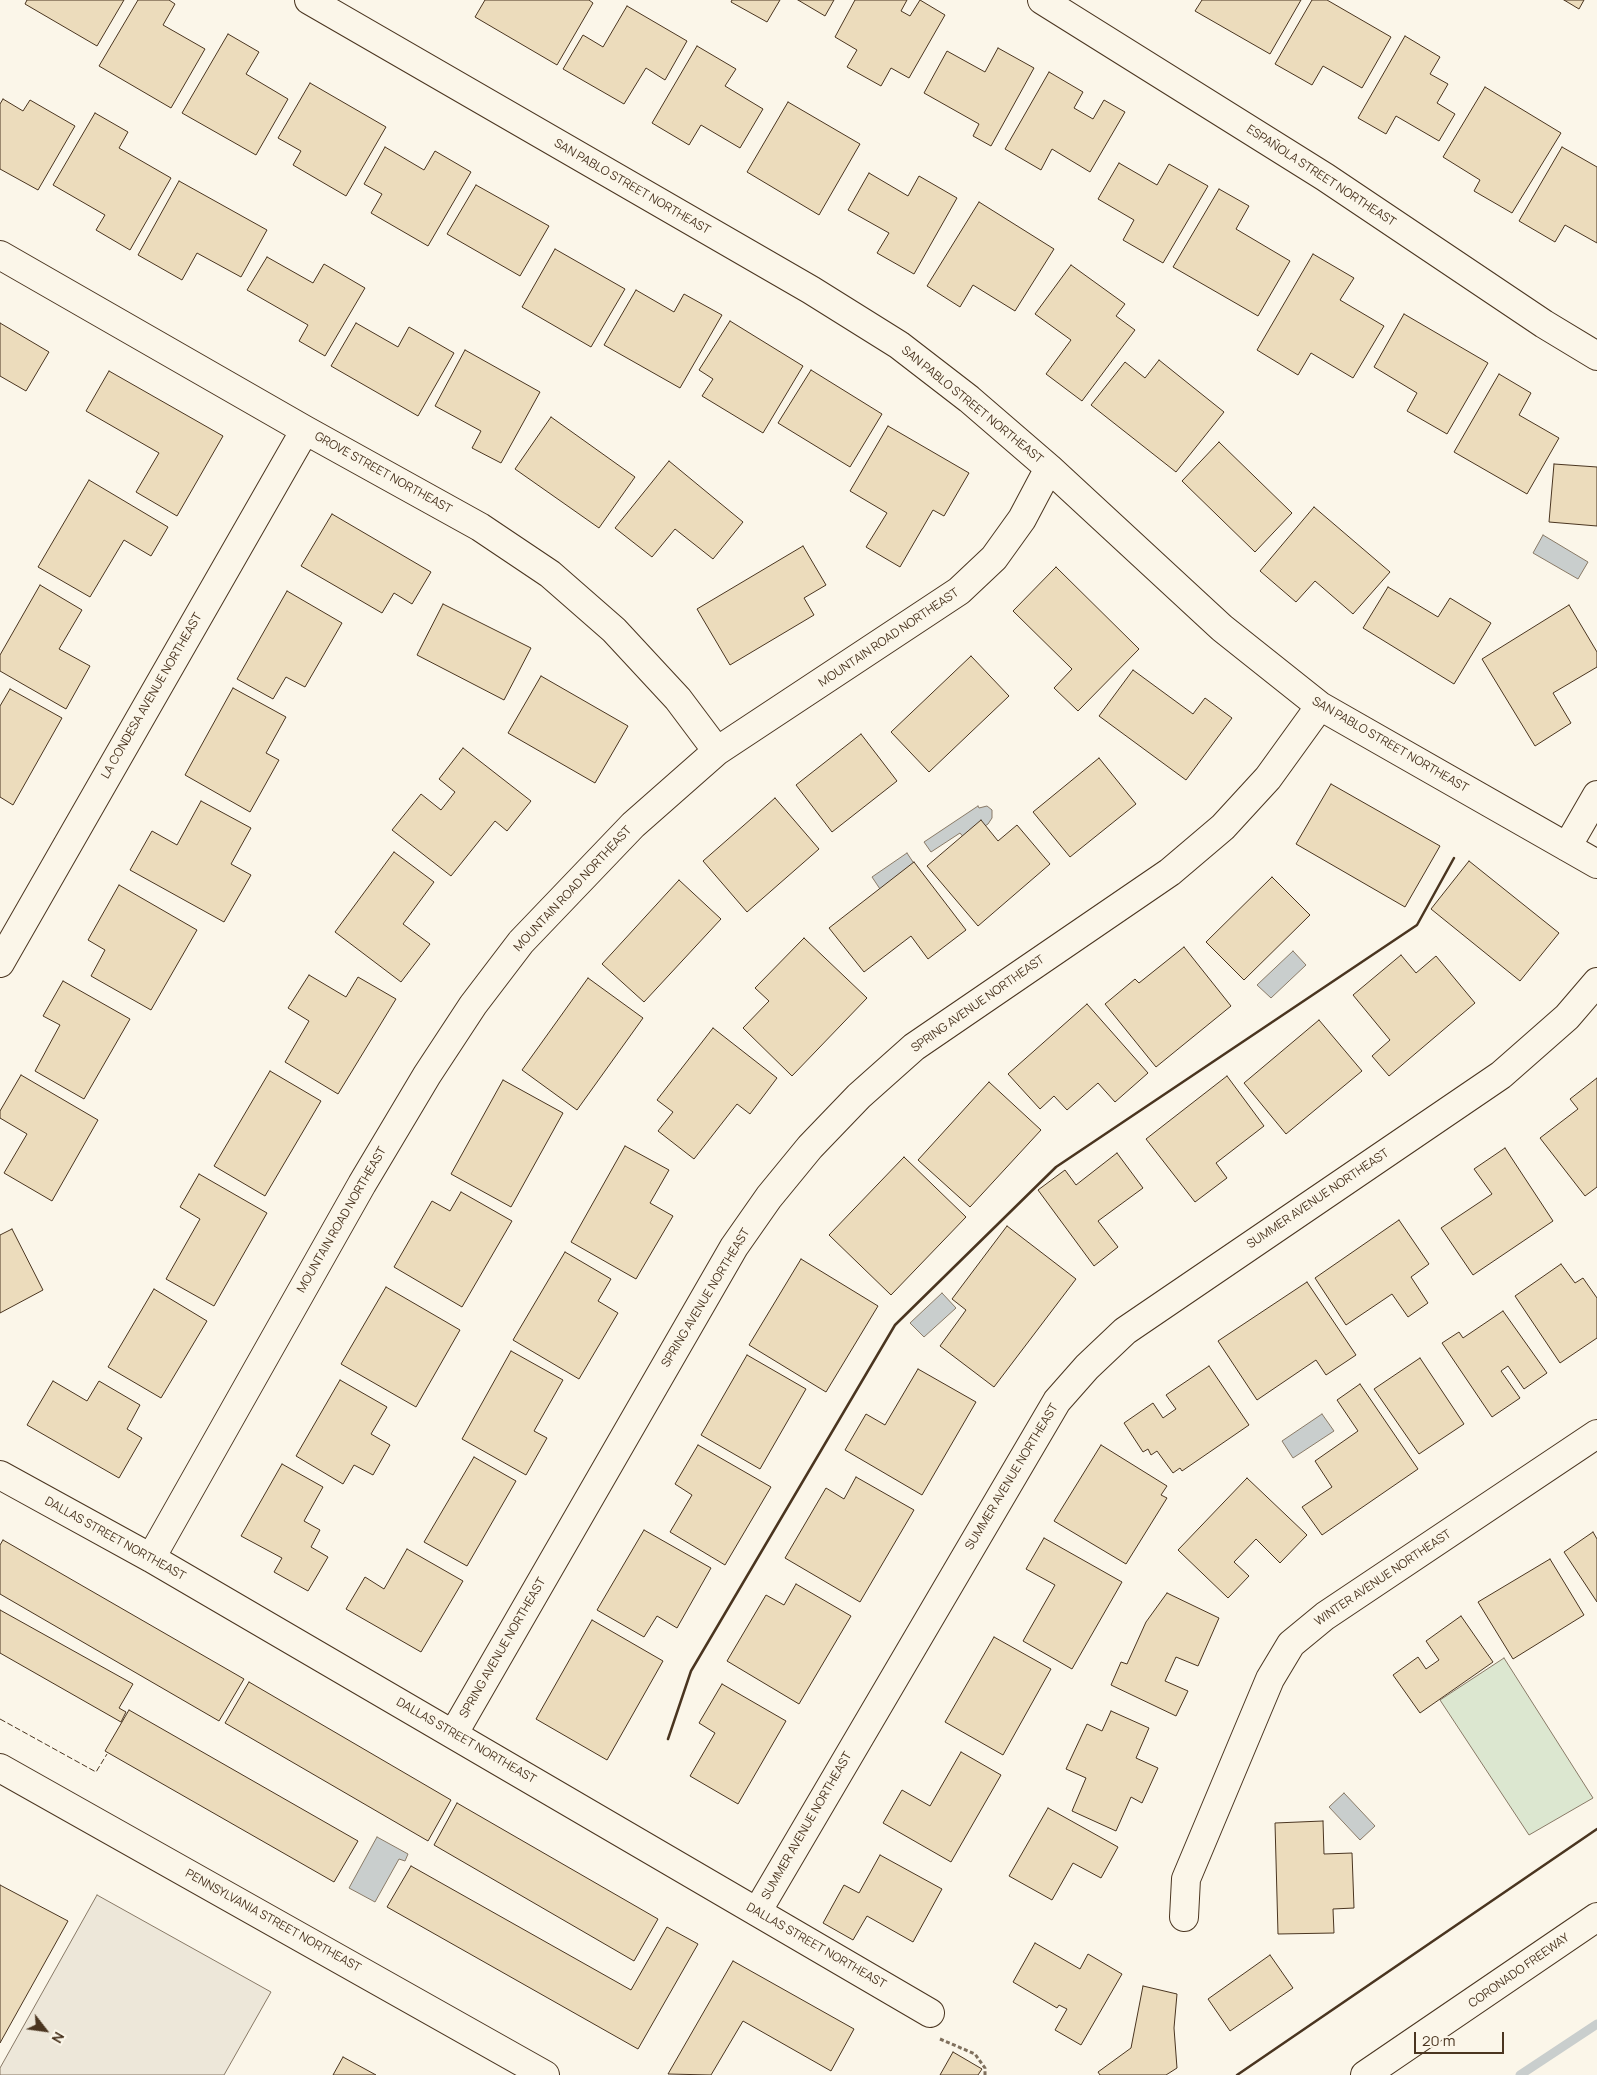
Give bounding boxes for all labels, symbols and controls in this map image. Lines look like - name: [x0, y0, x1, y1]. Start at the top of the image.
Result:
- street label: ESPAÑOLA STREET NORTHEAST: [1244, 122, 1398, 230]
- street label: SAN PABLO STREET NORTHEAST: [551, 136, 713, 238]
- street label: SAN PABLO STREET NORTHEAST: [898, 343, 1046, 467]
- street label: GROVE STREET NORTHEAST: [312, 429, 454, 517]
- street label: MOUNTAIN ROAD NORTHEAST: [816, 586, 962, 690]
- street label: LA CONDESA AVENUE NORTHEAST: [99, 611, 205, 781]
- street label: SAN PABLO STREET NORTHEAST: [1309, 694, 1471, 796]
- street label: MOUNTAIN ROAD NORTHEAST: [511, 823, 635, 955]
- street label: SPRING AVENUE NORTHEAST: [909, 952, 1047, 1056]
- street label: MOUNTAIN ROAD NORTHEAST: [294, 1145, 390, 1295]
- street label: SUMMER AVENUE NORTHEAST: [1244, 1146, 1392, 1252]
- street label: SPRING AVENUE NORTHEAST: [659, 1226, 753, 1370]
- street label: SUMMER AVENUE NORTHEAST: [963, 1401, 1061, 1553]
- street label: DALLAS STREET NORTHEAST: [42, 1494, 188, 1584]
- street label: WINTER AVENUE NORTHEAST: [1312, 1527, 1454, 1629]
- street label: SPRING AVENUE NORTHEAST: [457, 1575, 549, 1721]
- street label: DALLAS STREET NORTHEAST: [394, 1695, 538, 1787]
- street label: SUMMER AVENUE NORTHEAST: [759, 1750, 855, 1902]
- street label: PENNSYLVANIA STREET NORTHEAST: [183, 1867, 363, 1975]
- street label: DALLAS STREET NORTHEAST: [744, 1900, 888, 1992]
- street label: CORONADO FREEWAY: [1466, 1931, 1572, 2011]
- north arrow: [20, 2005, 70, 2055]
- scale bar: [1417, 2022, 1507, 2054]
- text: N: [48, 2029, 69, 2047]
- text: 20 m: [1422, 2030, 1455, 2051]

